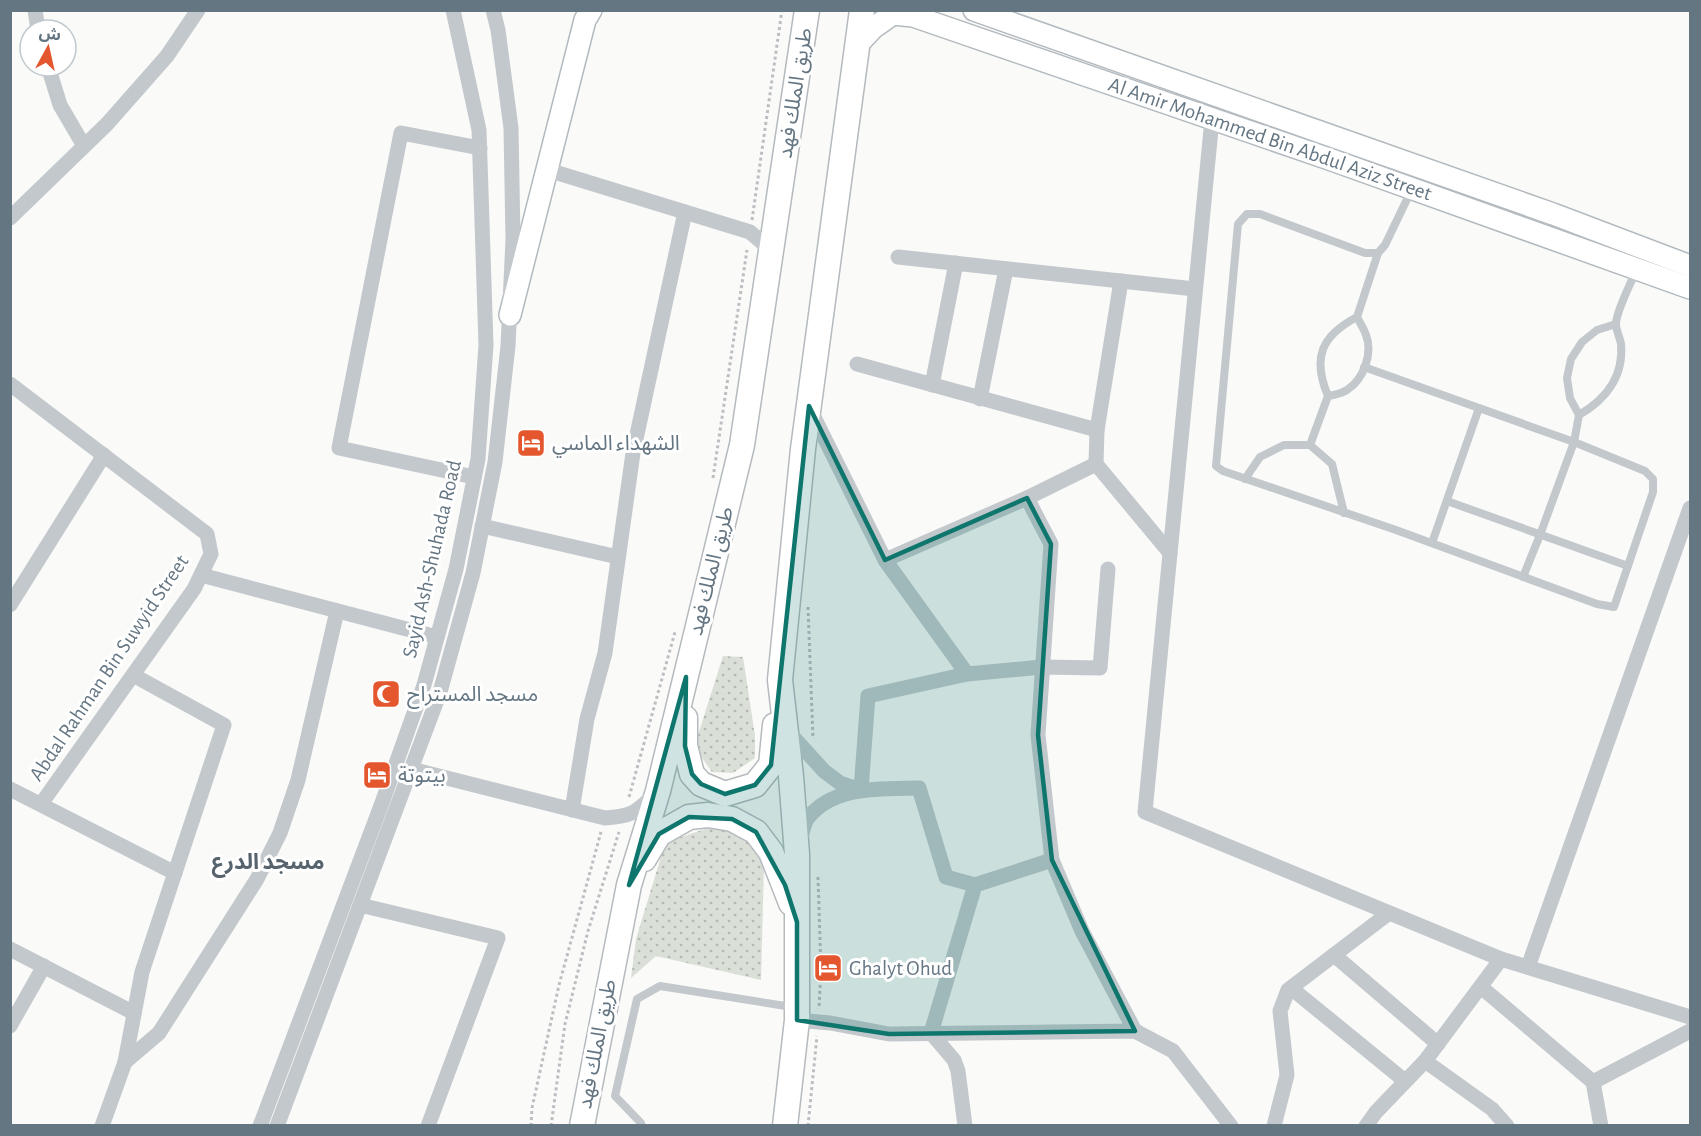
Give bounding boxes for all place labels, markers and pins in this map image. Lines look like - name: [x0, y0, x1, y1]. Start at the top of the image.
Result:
- hotel icon: الشهداء الماسي: [515, 427, 547, 459]
- place label: الشهداء الماسي: [552, 433, 680, 458]
- mosque icon: مسجد المستراح: [370, 678, 402, 710]
- place label: مسجد المستراح: [407, 684, 538, 709]
- hotel icon: بيتوتة: [361, 759, 393, 791]
- place label: بيتوتة: [398, 765, 446, 787]
- hotel icon: Ghalyt Ohud: [812, 952, 844, 984]
- place label: Ghalyt Ohud: [849, 958, 952, 979]

